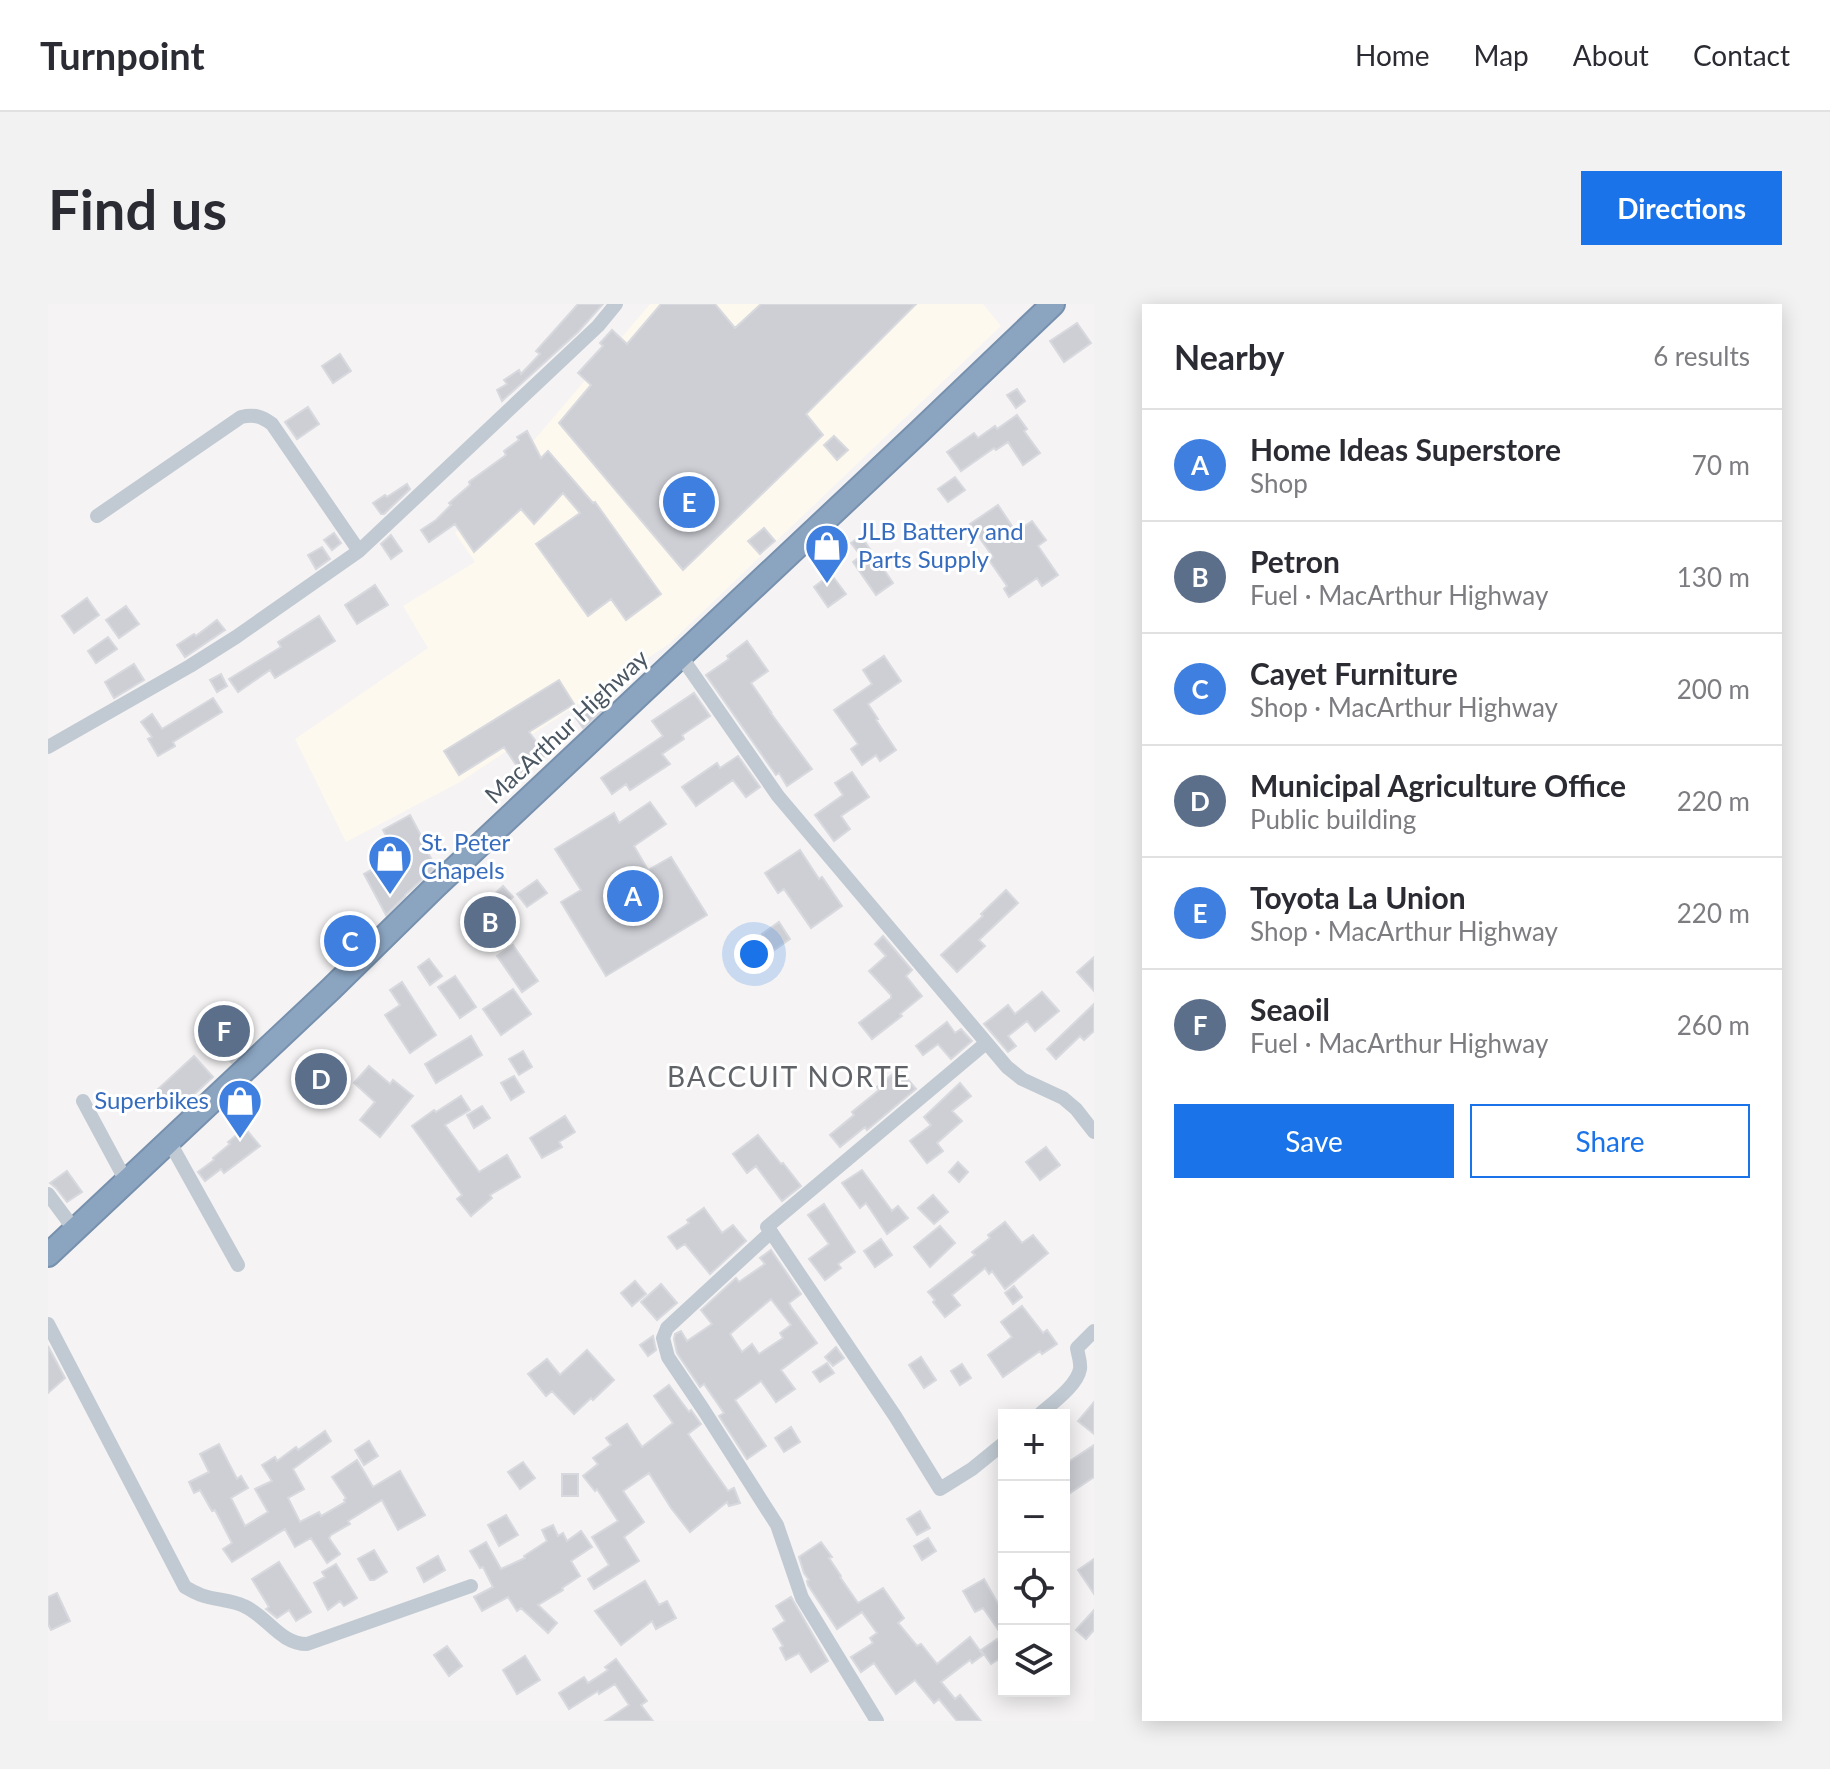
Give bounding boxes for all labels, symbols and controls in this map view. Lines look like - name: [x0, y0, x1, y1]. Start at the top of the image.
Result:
- text: Turnpoint: [40, 32, 205, 78]
- text: Home: [1355, 38, 1430, 72]
- text: Map: [1474, 38, 1529, 72]
- text: About: [1573, 38, 1649, 72]
- text: Contact: [1693, 38, 1790, 72]
- button: Directions: [1581, 171, 1782, 245]
- text: Find us: [48, 175, 227, 242]
- text: Nearby: [1174, 336, 1285, 377]
- text: 6 results: [1653, 340, 1750, 372]
- text: Home Ideas Superstore: [1250, 431, 1561, 467]
- text: A: [1191, 449, 1209, 481]
- text: 70 m: [1692, 449, 1750, 481]
- text: Shop: [1250, 467, 1308, 499]
- pin: E: [663, 472, 715, 532]
- place label: JLB Battery and Parts Supply: [858, 516, 1024, 573]
- shop icon: JLB Battery and Parts Supply: [803, 522, 851, 585]
- text: Petron: [1250, 543, 1340, 579]
- text: B: [1191, 561, 1209, 593]
- text: 130 m: [1677, 561, 1750, 593]
- text: Fuel · MacArthur Highway: [1250, 579, 1548, 611]
- street label: MacArthur Highway: [478, 642, 654, 809]
- text: Cayet Furniture: [1250, 655, 1458, 691]
- text: C: [1191, 673, 1209, 705]
- text: 200 m: [1677, 673, 1750, 705]
- text: Shop · MacArthur Highway: [1250, 691, 1558, 723]
- text: Municipal Agriculture Office: [1250, 767, 1626, 803]
- text: D: [1190, 785, 1210, 817]
- text: 220 m: [1677, 785, 1750, 817]
- text: Public building: [1250, 803, 1416, 835]
- place label: St. Peter Chapels: [421, 827, 510, 884]
- shop icon: St. Peter Chapels: [366, 833, 414, 896]
- pin: A: [607, 866, 659, 926]
- text: Toyota La Union: [1250, 879, 1466, 915]
- pin: B: [464, 892, 516, 952]
- text: E: [1193, 897, 1207, 929]
- text: 220 m: [1677, 897, 1750, 929]
- pin: C: [324, 911, 376, 971]
- text: Shop · MacArthur Highway: [1250, 915, 1558, 947]
- your location: [734, 934, 774, 974]
- text: Seaoil: [1250, 991, 1330, 1027]
- pin: F: [198, 1001, 250, 1061]
- text: F: [1193, 1009, 1207, 1041]
- text: 260 m: [1677, 1009, 1750, 1041]
- text: Fuel · MacArthur Highway: [1250, 1027, 1548, 1059]
- pin: D: [295, 1049, 347, 1109]
- district label: BACCUIT NORTE: [667, 1059, 911, 1093]
- shop icon: Superbikes: [216, 1077, 264, 1140]
- place label: Superbikes: [94, 1085, 209, 1114]
- button: Save: [1174, 1104, 1454, 1178]
- button: Share: [1470, 1104, 1750, 1178]
- map controls: [998, 1409, 1070, 1697]
- button: +: [998, 1409, 1070, 1481]
- button: −: [998, 1481, 1070, 1553]
- button: locate: [998, 1553, 1070, 1625]
- button: layers: [998, 1625, 1070, 1697]

